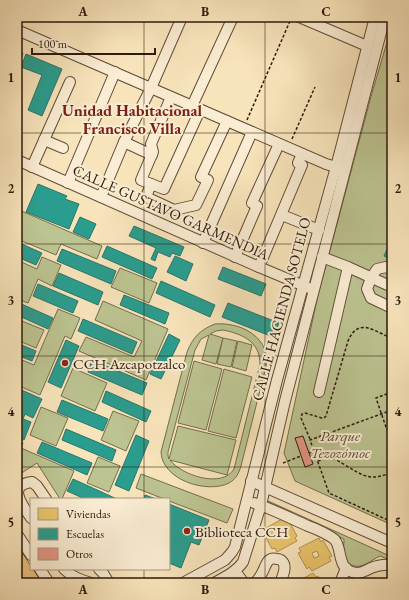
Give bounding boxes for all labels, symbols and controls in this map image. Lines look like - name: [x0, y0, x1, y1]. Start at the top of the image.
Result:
- text: A: [77, 3, 88, 20]
- text: B: [201, 3, 209, 20]
- text: C: [321, 3, 331, 20]
- scale bar: [32, 30, 155, 56]
- text: 100 m: [38, 36, 68, 52]
- text: 1: [8, 69, 15, 86]
- text: 1: [395, 69, 402, 86]
- district label: Unidad Habitacional Francisco Villa: [62, 100, 203, 139]
- street label: CALLE GUSTAVO GARMENDIA: [70, 160, 273, 264]
- text: 2: [8, 180, 15, 197]
- text: 2: [395, 180, 402, 197]
- street label: CALLE HACIENDA SOTELO: [247, 215, 315, 403]
- text: 3: [8, 292, 15, 309]
- text: 3: [395, 292, 402, 309]
- place label: CCH Azcapotzalco: [73, 354, 185, 373]
- marker: CCH Azcapotzalco: [60, 358, 70, 368]
- text: 4: [8, 403, 15, 420]
- text: 4: [395, 403, 402, 420]
- park label: Parque Tezozómoc: [310, 426, 370, 462]
- legend: [30, 498, 170, 570]
- text: Viviendas: [66, 506, 111, 522]
- text: 5: [8, 514, 14, 531]
- text: 5: [395, 514, 401, 531]
- place label: Biblioteca CCH: [195, 522, 288, 541]
- text: Escuelas: [66, 526, 104, 542]
- marker: Biblioteca CCH: [182, 526, 192, 536]
- text: Otros: [66, 546, 93, 562]
- text: A: [77, 581, 88, 598]
- text: B: [201, 581, 209, 598]
- text: C: [321, 581, 331, 598]

